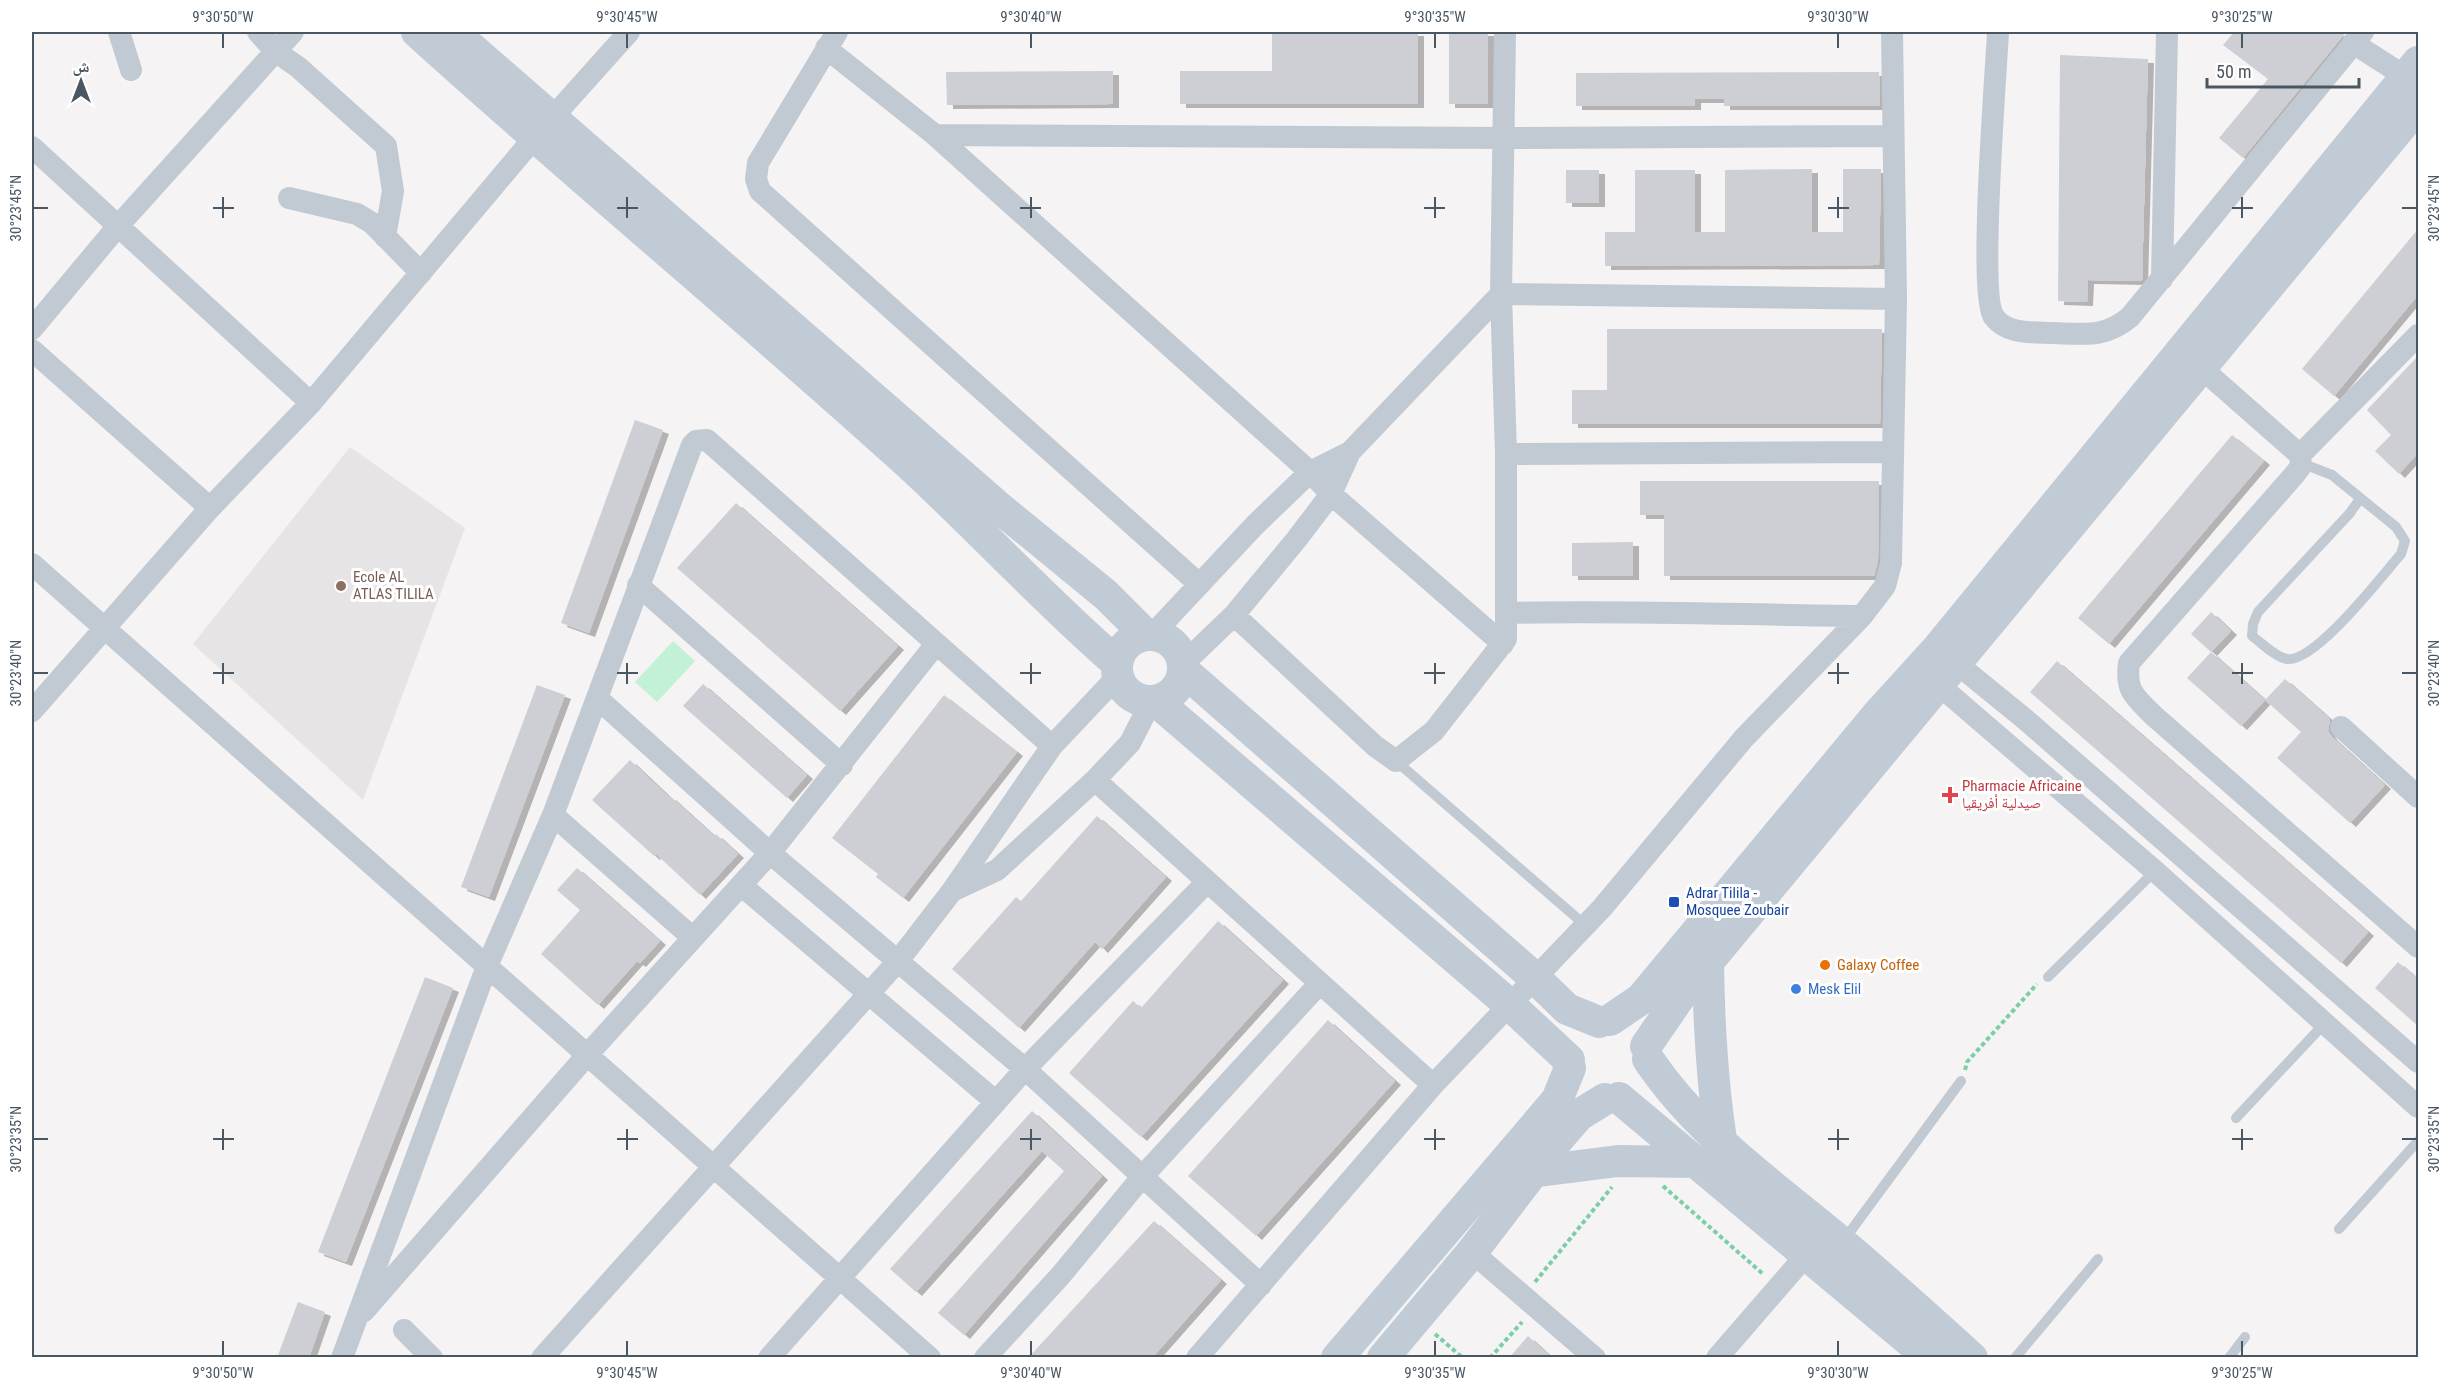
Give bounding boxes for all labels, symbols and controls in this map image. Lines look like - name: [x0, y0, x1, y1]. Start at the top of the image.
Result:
- text: 9°30'50"W: [192, 8, 254, 26]
- text: 9°30'45"W: [596, 8, 658, 26]
- text: 9°30'40"W: [1000, 8, 1062, 26]
- text: 9°30'35"W: [1404, 8, 1466, 26]
- text: 9°30'30"W: [1807, 8, 1869, 26]
- text: 9°30'25"W: [2211, 8, 2273, 26]
- north arrow: [51, 51, 111, 111]
- scale bar: [2207, 51, 2358, 89]
- text: ش: [73, 57, 90, 76]
- text: 50 m: [2216, 61, 2251, 82]
- text: 30°23'45"N: [7, 175, 25, 241]
- text: 30°23'45"N: [2425, 175, 2443, 241]
- place label: Ecole AL ATLAS TILILA: [353, 568, 434, 603]
- marker: Ecole AL ATLAS TILILA: [334, 579, 348, 593]
- text: 30°23'40"N: [7, 640, 25, 706]
- text: 30°23'40"N: [2425, 640, 2443, 706]
- place label: Pharmacie Africaine صيدلية أفريقيا: [1962, 777, 2082, 812]
- marker: Pharmacie Africaine صيدلية أفريقيا: [1943, 788, 1957, 802]
- place label: Adrar Tilila - Mosquee Zoubair: [1686, 884, 1789, 919]
- marker: Adrar Tilila - Mosquee Zoubair: [1667, 895, 1681, 909]
- place label: Galaxy Coffee: [1837, 956, 1919, 974]
- marker: Galaxy Coffee: [1818, 958, 1832, 972]
- place label: Mesk Elil: [1808, 980, 1861, 998]
- marker: Mesk Elil: [1789, 982, 1803, 996]
- text: 30°23'35"N: [7, 1106, 25, 1172]
- text: 30°23'35"N: [2425, 1106, 2443, 1172]
- text: 9°30'50"W: [192, 1364, 254, 1382]
- text: 9°30'45"W: [596, 1364, 658, 1382]
- text: 9°30'40"W: [1000, 1364, 1062, 1382]
- text: 9°30'35"W: [1404, 1364, 1466, 1382]
- text: 9°30'30"W: [1807, 1364, 1869, 1382]
- text: 9°30'25"W: [2211, 1364, 2273, 1382]

